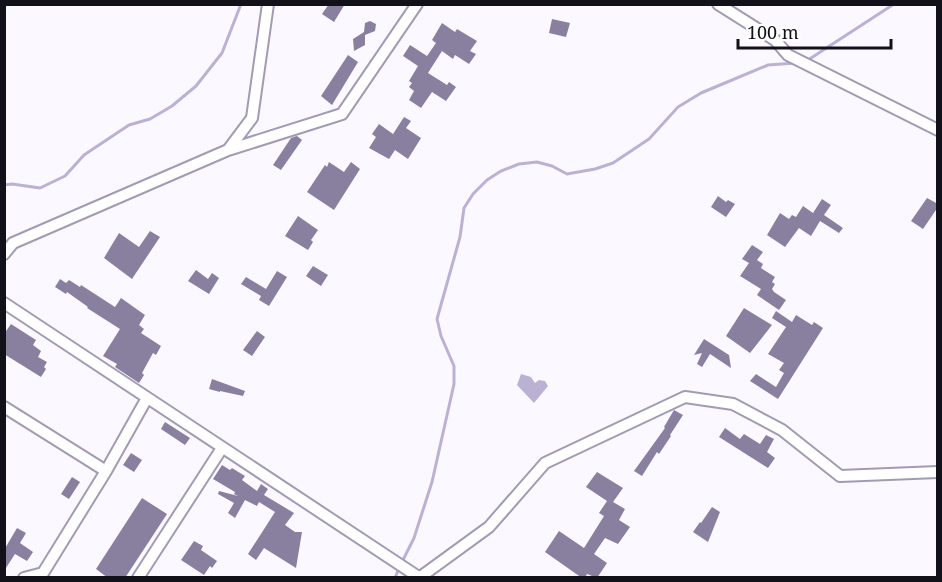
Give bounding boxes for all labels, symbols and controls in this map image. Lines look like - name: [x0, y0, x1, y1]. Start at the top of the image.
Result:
- scale bar: [738, 12, 891, 50]
- text: 100 m: [747, 20, 799, 44]

